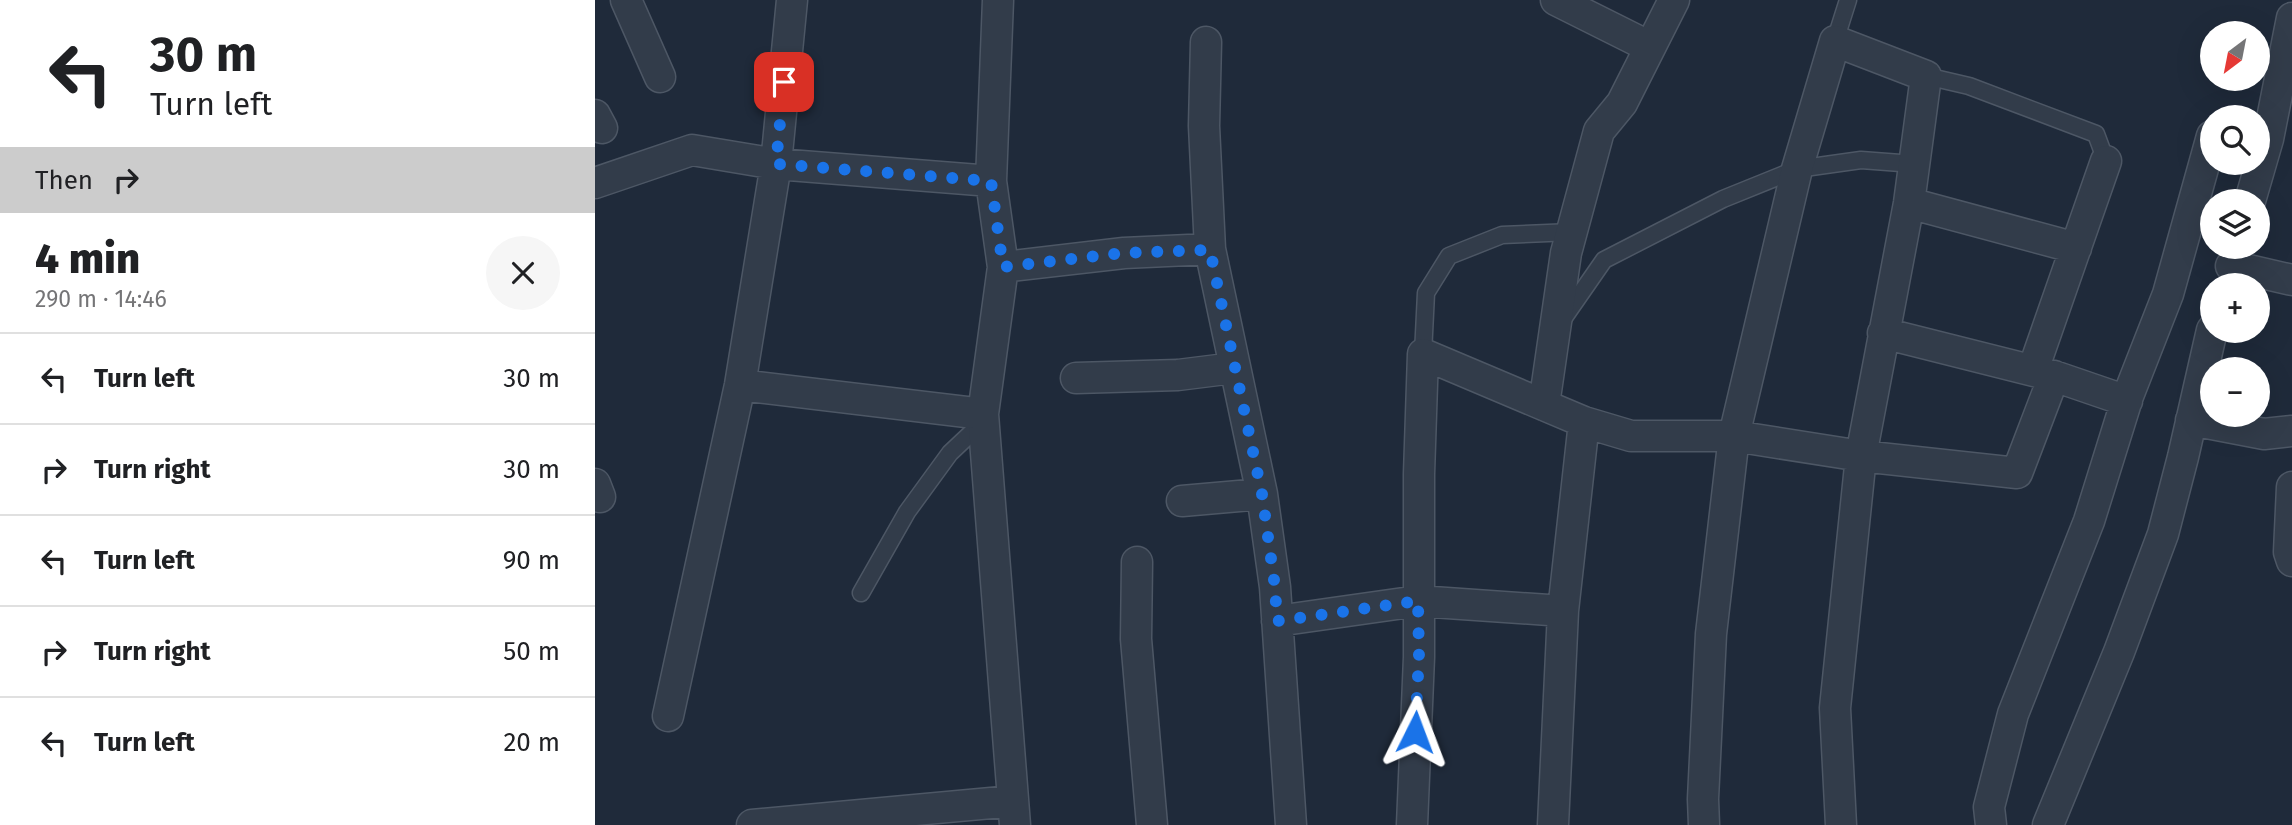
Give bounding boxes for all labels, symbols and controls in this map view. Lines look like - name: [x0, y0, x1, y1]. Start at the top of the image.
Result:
- north arrow: [2200, 21, 2270, 91]
- map controls: [2200, 21, 2270, 427]
- text: 30 m: [150, 25, 257, 84]
- icon: left: [35, 28, 126, 119]
- pin: [754, 52, 814, 112]
- icon: arrive: [765, 63, 803, 101]
- text: Turn left: [150, 85, 272, 123]
- button: search: [2200, 105, 2270, 175]
- icon: right: [107, 161, 145, 199]
- text: Then: [35, 165, 93, 196]
- button: layers: [2200, 189, 2270, 259]
- text: 4 min: [35, 234, 140, 284]
- button: close: [486, 236, 560, 310]
- button: +: [2200, 273, 2270, 343]
- text: 290 m · 14:46: [35, 285, 167, 313]
- button: −: [2200, 357, 2270, 427]
- icon: left: [35, 360, 73, 398]
- text: Turn left: [94, 363, 195, 394]
- text: 30 m: [503, 363, 560, 394]
- icon: right: [35, 451, 73, 489]
- text: Turn right: [94, 454, 211, 485]
- text: 30 m: [503, 454, 560, 485]
- icon: left: [35, 542, 73, 580]
- text: Turn left: [94, 545, 195, 576]
- text: 90 m: [503, 545, 560, 576]
- icon: right: [35, 633, 73, 671]
- text: Turn right: [94, 636, 211, 667]
- text: 50 m: [503, 636, 560, 667]
- position arrow: [1378, 695, 1452, 769]
- icon: left: [35, 724, 73, 762]
- text: Turn left: [94, 727, 195, 758]
- text: 20 m: [503, 727, 560, 758]

